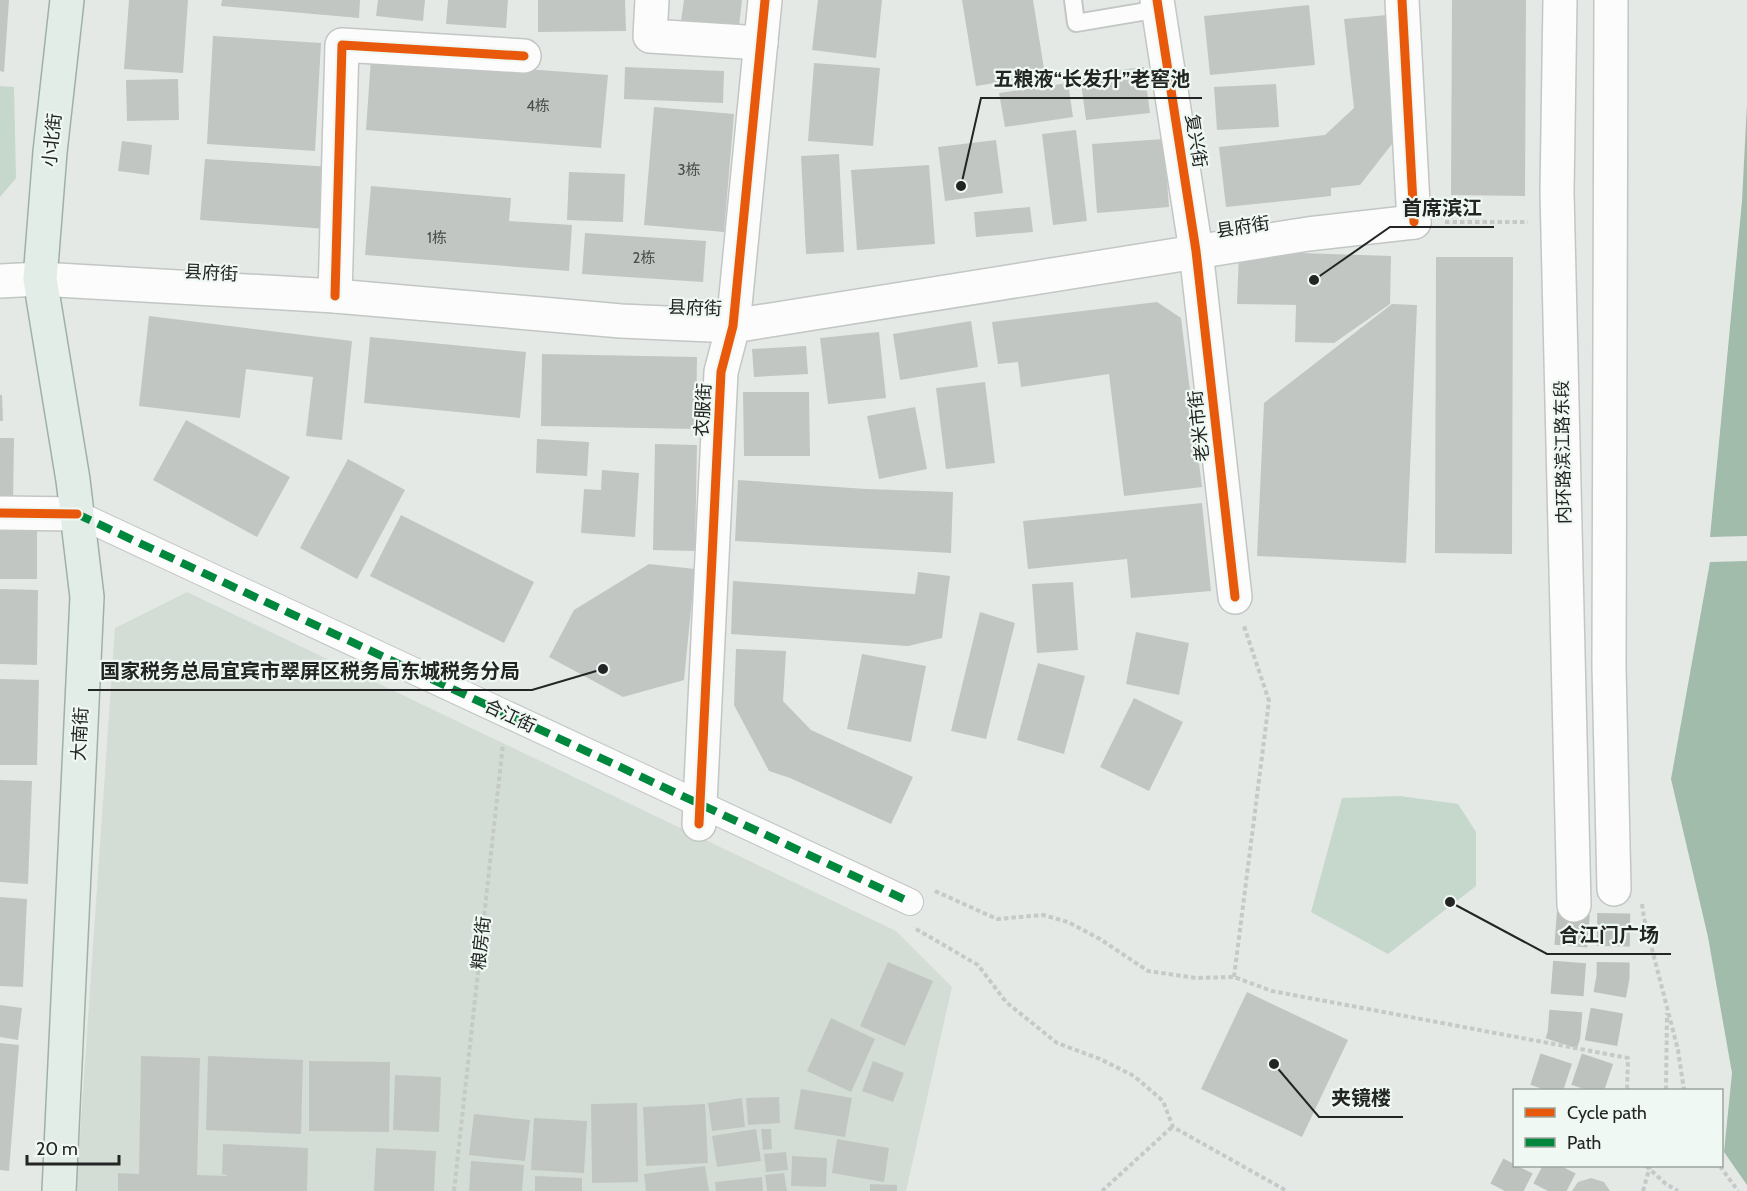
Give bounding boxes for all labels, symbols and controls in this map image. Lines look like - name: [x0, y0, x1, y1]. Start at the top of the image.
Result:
- callout: 五粮液“长发升”老窖池: [981, 60, 1202, 98]
- text: 五粮液“长发升”老窖池: [994, 67, 1190, 91]
- house number: 4栋: [526, 97, 550, 115]
- street label: 小北街: [38, 112, 66, 168]
- street label: 复兴街: [1181, 113, 1211, 169]
- house number: 3栋: [677, 161, 701, 179]
- callout: 首席滨江: [1390, 189, 1494, 227]
- text: 首席滨江: [1402, 196, 1482, 220]
- street label: 县府街: [1215, 212, 1271, 242]
- house number: 1栋: [427, 229, 447, 247]
- house number: 2栋: [633, 249, 655, 267]
- street label: 县府街: [183, 261, 239, 285]
- street label: 县府街: [668, 296, 722, 320]
- street label: 内环路滨江路东段: [1551, 380, 1575, 524]
- street label: 衣服街: [691, 382, 715, 438]
- street label: 老米市街: [1184, 389, 1214, 463]
- callout: 国家税务总局宜宾市翠屏区税务局东城税务分局: [88, 652, 532, 690]
- text: 国家税务总局宜宾市翠屏区税务局东城税务分局: [100, 659, 520, 683]
- street label: 合江街: [481, 695, 539, 737]
- street label: 大南街: [68, 706, 92, 762]
- street label: 粮房街: [467, 915, 495, 971]
- callout: 合江门广场: [1547, 916, 1671, 954]
- text: 合江门广场: [1559, 923, 1659, 947]
- callout: 夹镜楼: [1319, 1079, 1403, 1117]
- text: 夹镜楼: [1331, 1086, 1391, 1110]
- legend: [1513, 1089, 1723, 1167]
- text: Cycle path: [1567, 1102, 1647, 1124]
- scale bar: [27, 1128, 118, 1166]
- text: Path: [1567, 1132, 1601, 1154]
- text: 20 m: [36, 1138, 78, 1160]

